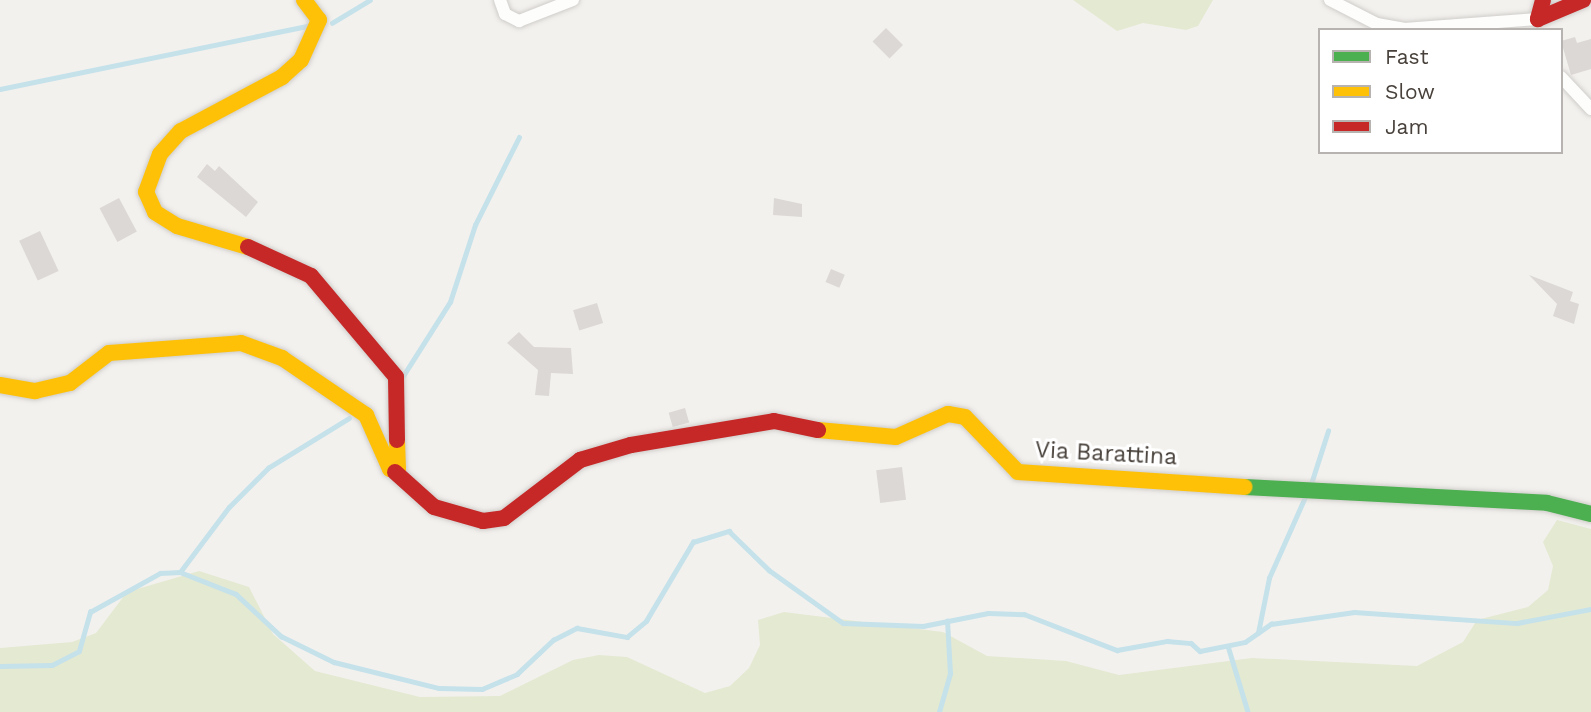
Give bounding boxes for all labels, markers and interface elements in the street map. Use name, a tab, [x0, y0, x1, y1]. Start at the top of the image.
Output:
legend	[1318, 28, 1563, 154]
text: Fast	[1385, 44, 1429, 69]
text: Slow	[1385, 79, 1435, 104]
text: Jam	[1385, 114, 1428, 139]
street label: Via Barattina	[1034, 436, 1178, 472]

